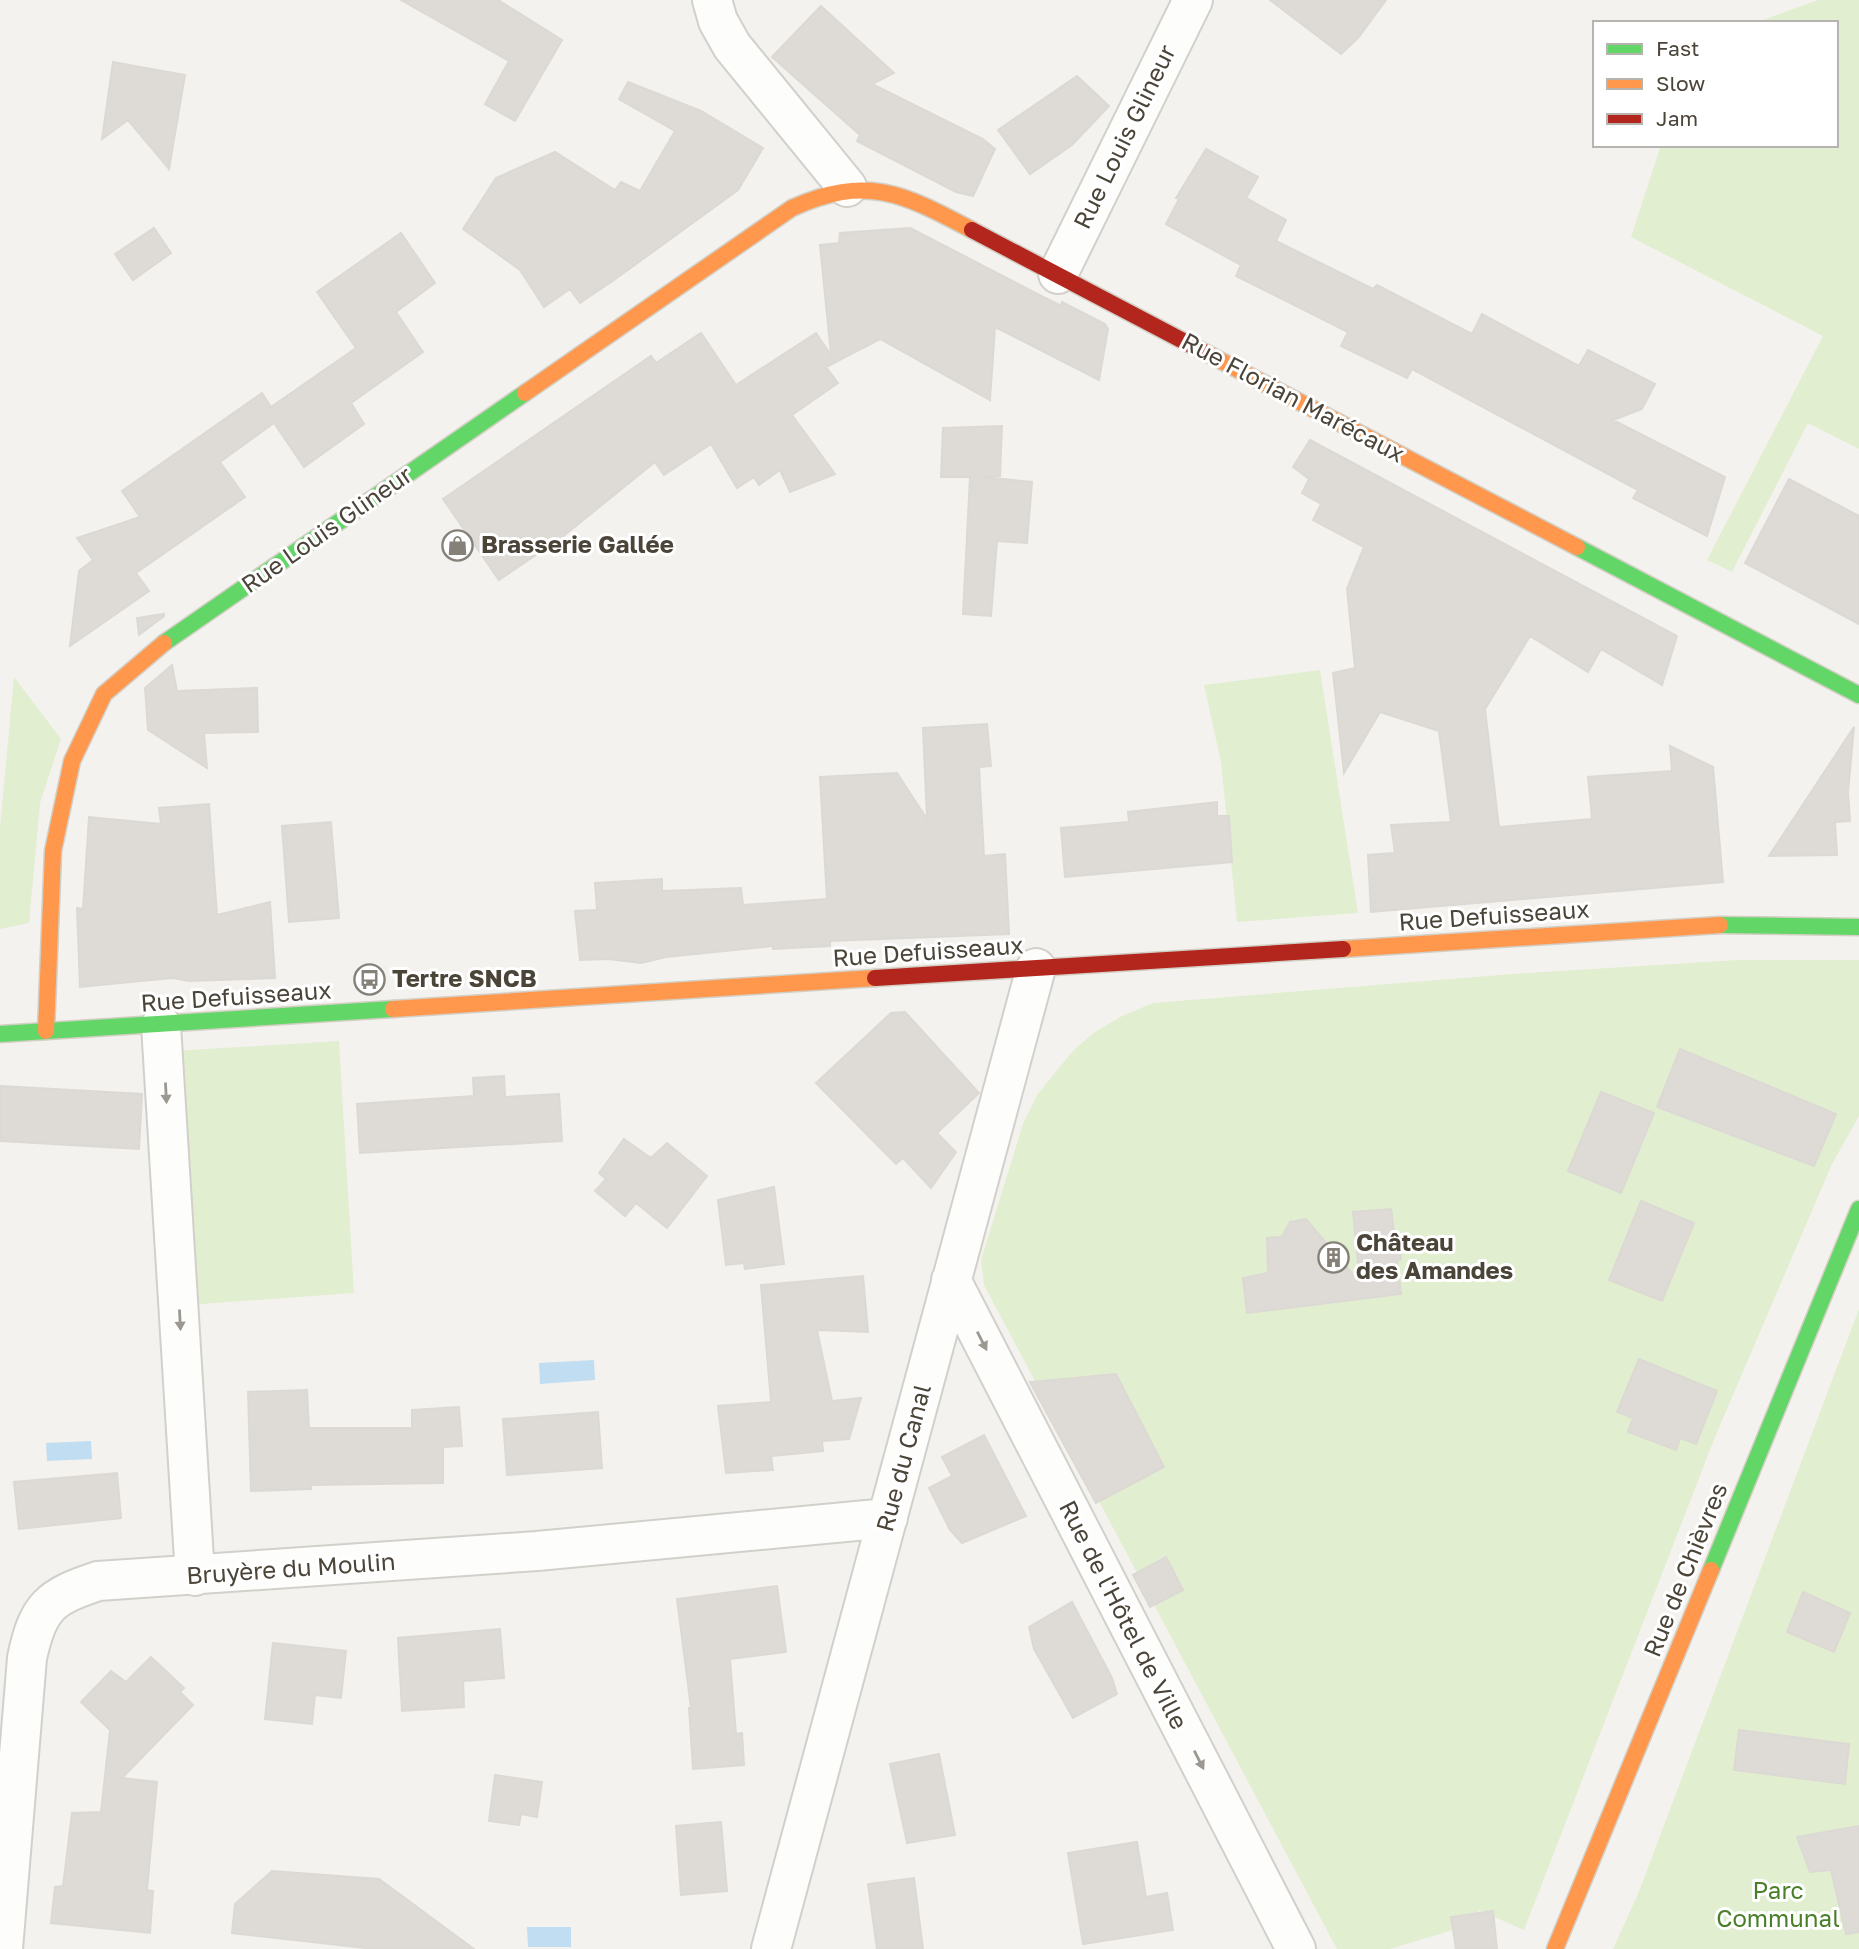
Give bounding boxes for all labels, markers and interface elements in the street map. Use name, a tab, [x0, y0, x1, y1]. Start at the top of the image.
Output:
legend	[1593, 21, 1838, 147]
text: Fast	[1656, 35, 1699, 61]
street label: Rue Louis Glineur	[1066, 39, 1181, 233]
text: Slow	[1656, 70, 1705, 96]
text: Jam	[1656, 105, 1698, 131]
street label: Rue Florian Marécaux	[1177, 326, 1410, 468]
street label: Rue Louis Glineur	[235, 459, 417, 598]
shop icon: Brasserie Gallée	[441, 528, 475, 562]
place label: Brasserie Gallée	[481, 529, 674, 558]
street label: Rue Defuisseaux	[1398, 893, 1590, 936]
street label: Rue Defuisseaux	[832, 929, 1024, 972]
bus stop icon: Tertre SNCB	[352, 962, 386, 996]
place label: Tertre SNCB	[392, 963, 537, 992]
street label: Rue Defuisseaux	[140, 974, 332, 1017]
one-way arrow	[160, 1082, 171, 1104]
place label: Château des Amandes	[1356, 1227, 1513, 1284]
building icon: Château des Amandes	[1316, 1240, 1350, 1274]
one-way arrow	[174, 1309, 185, 1331]
one-way arrow	[975, 1331, 987, 1351]
street label: Rue du Canal	[869, 1381, 936, 1535]
street label: Rue de Chièvres	[1636, 1478, 1733, 1661]
street label: Rue de l'Hôtel de Ville	[1054, 1495, 1195, 1734]
street label: Bruyère du Moulin	[185, 1546, 396, 1589]
one-way arrow	[1193, 1750, 1204, 1770]
park label: Parc Communal	[1716, 1875, 1840, 1932]

